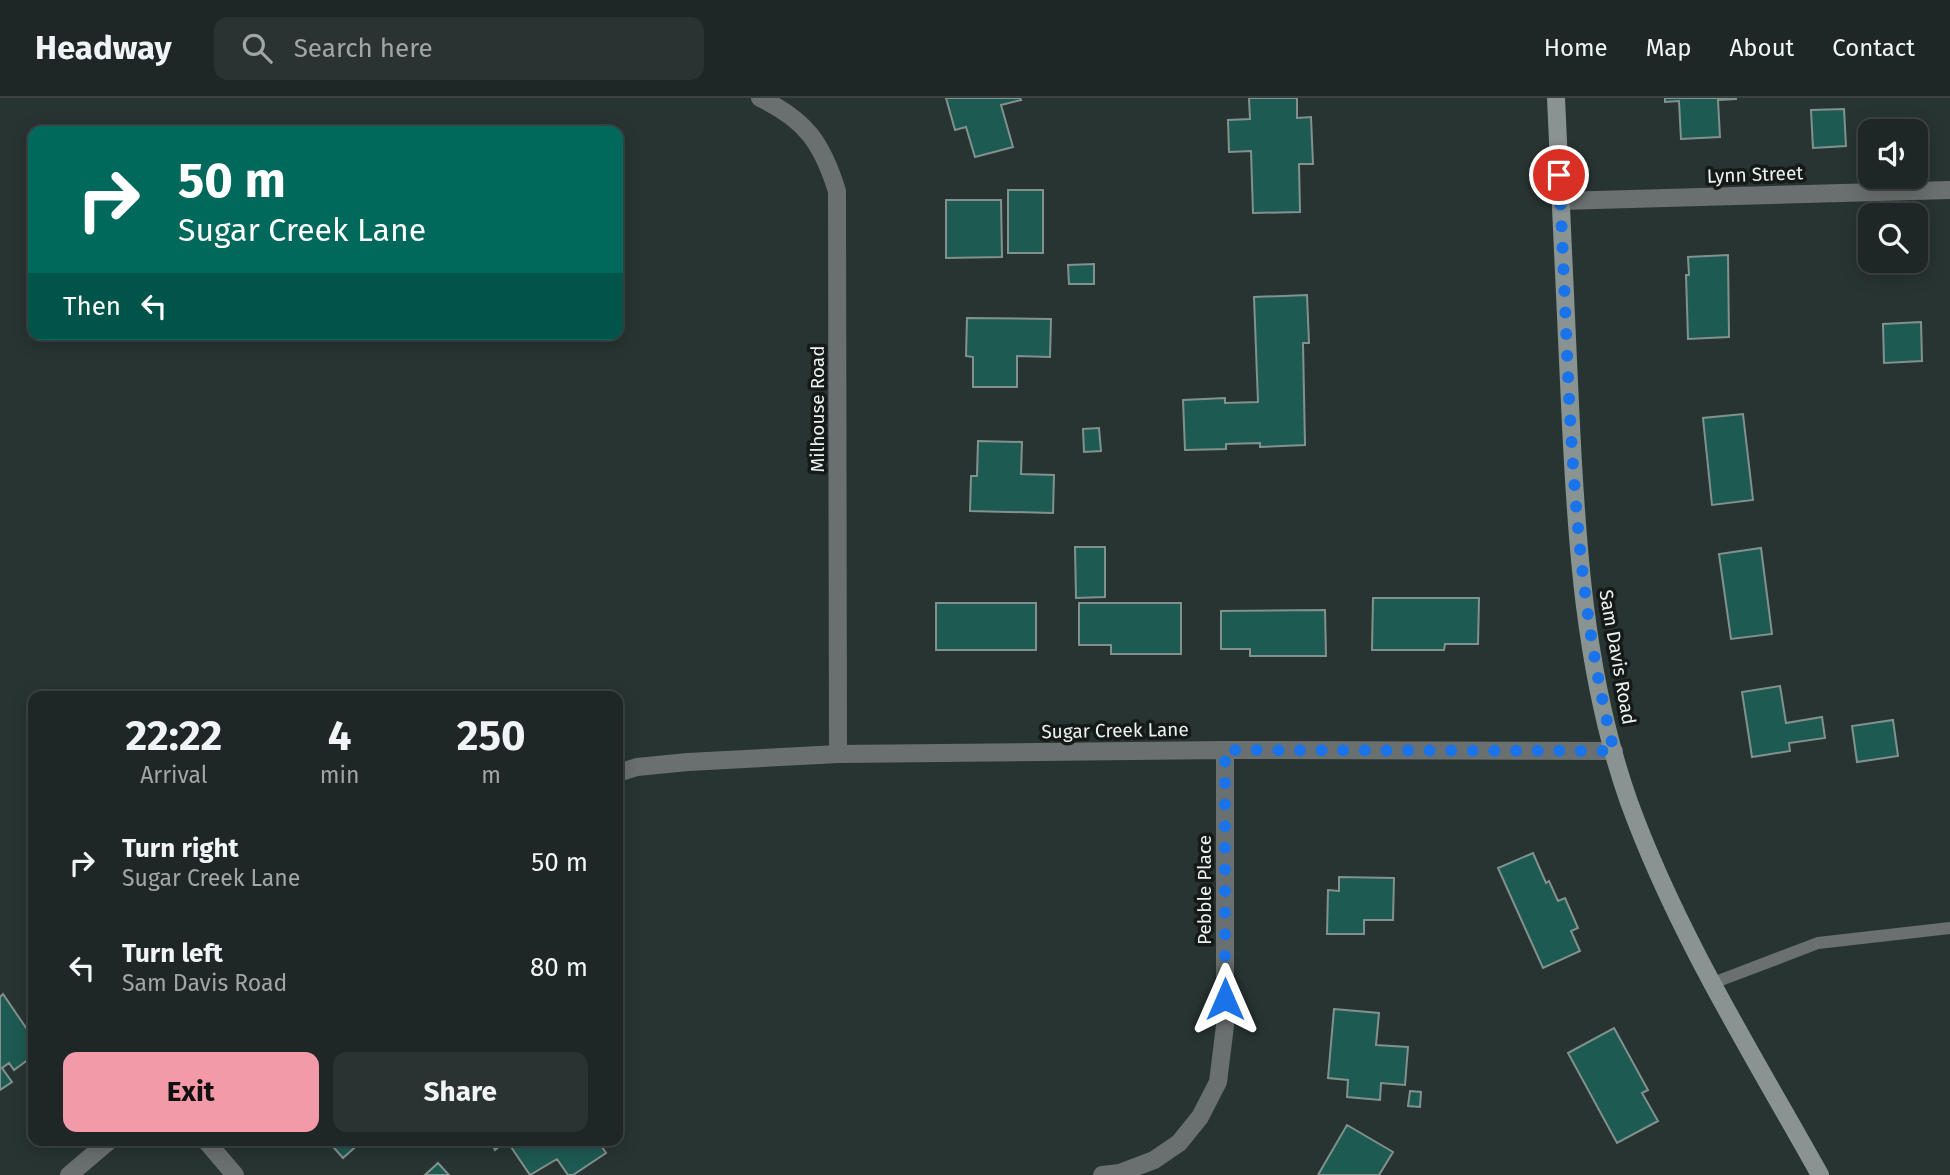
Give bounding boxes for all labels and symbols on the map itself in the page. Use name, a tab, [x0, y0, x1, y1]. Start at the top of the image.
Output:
pin	[1529, 145, 1589, 205]
street label: Lynn Street	[1706, 161, 1804, 188]
street label: Milhouse Road	[806, 345, 829, 473]
street label: Sam Davis Road	[1594, 588, 1641, 726]
street label: Sugar Creek Lane	[1041, 718, 1189, 743]
street label: Pebble Place	[1193, 835, 1216, 945]
position arrow	[1188, 962, 1262, 1036]

